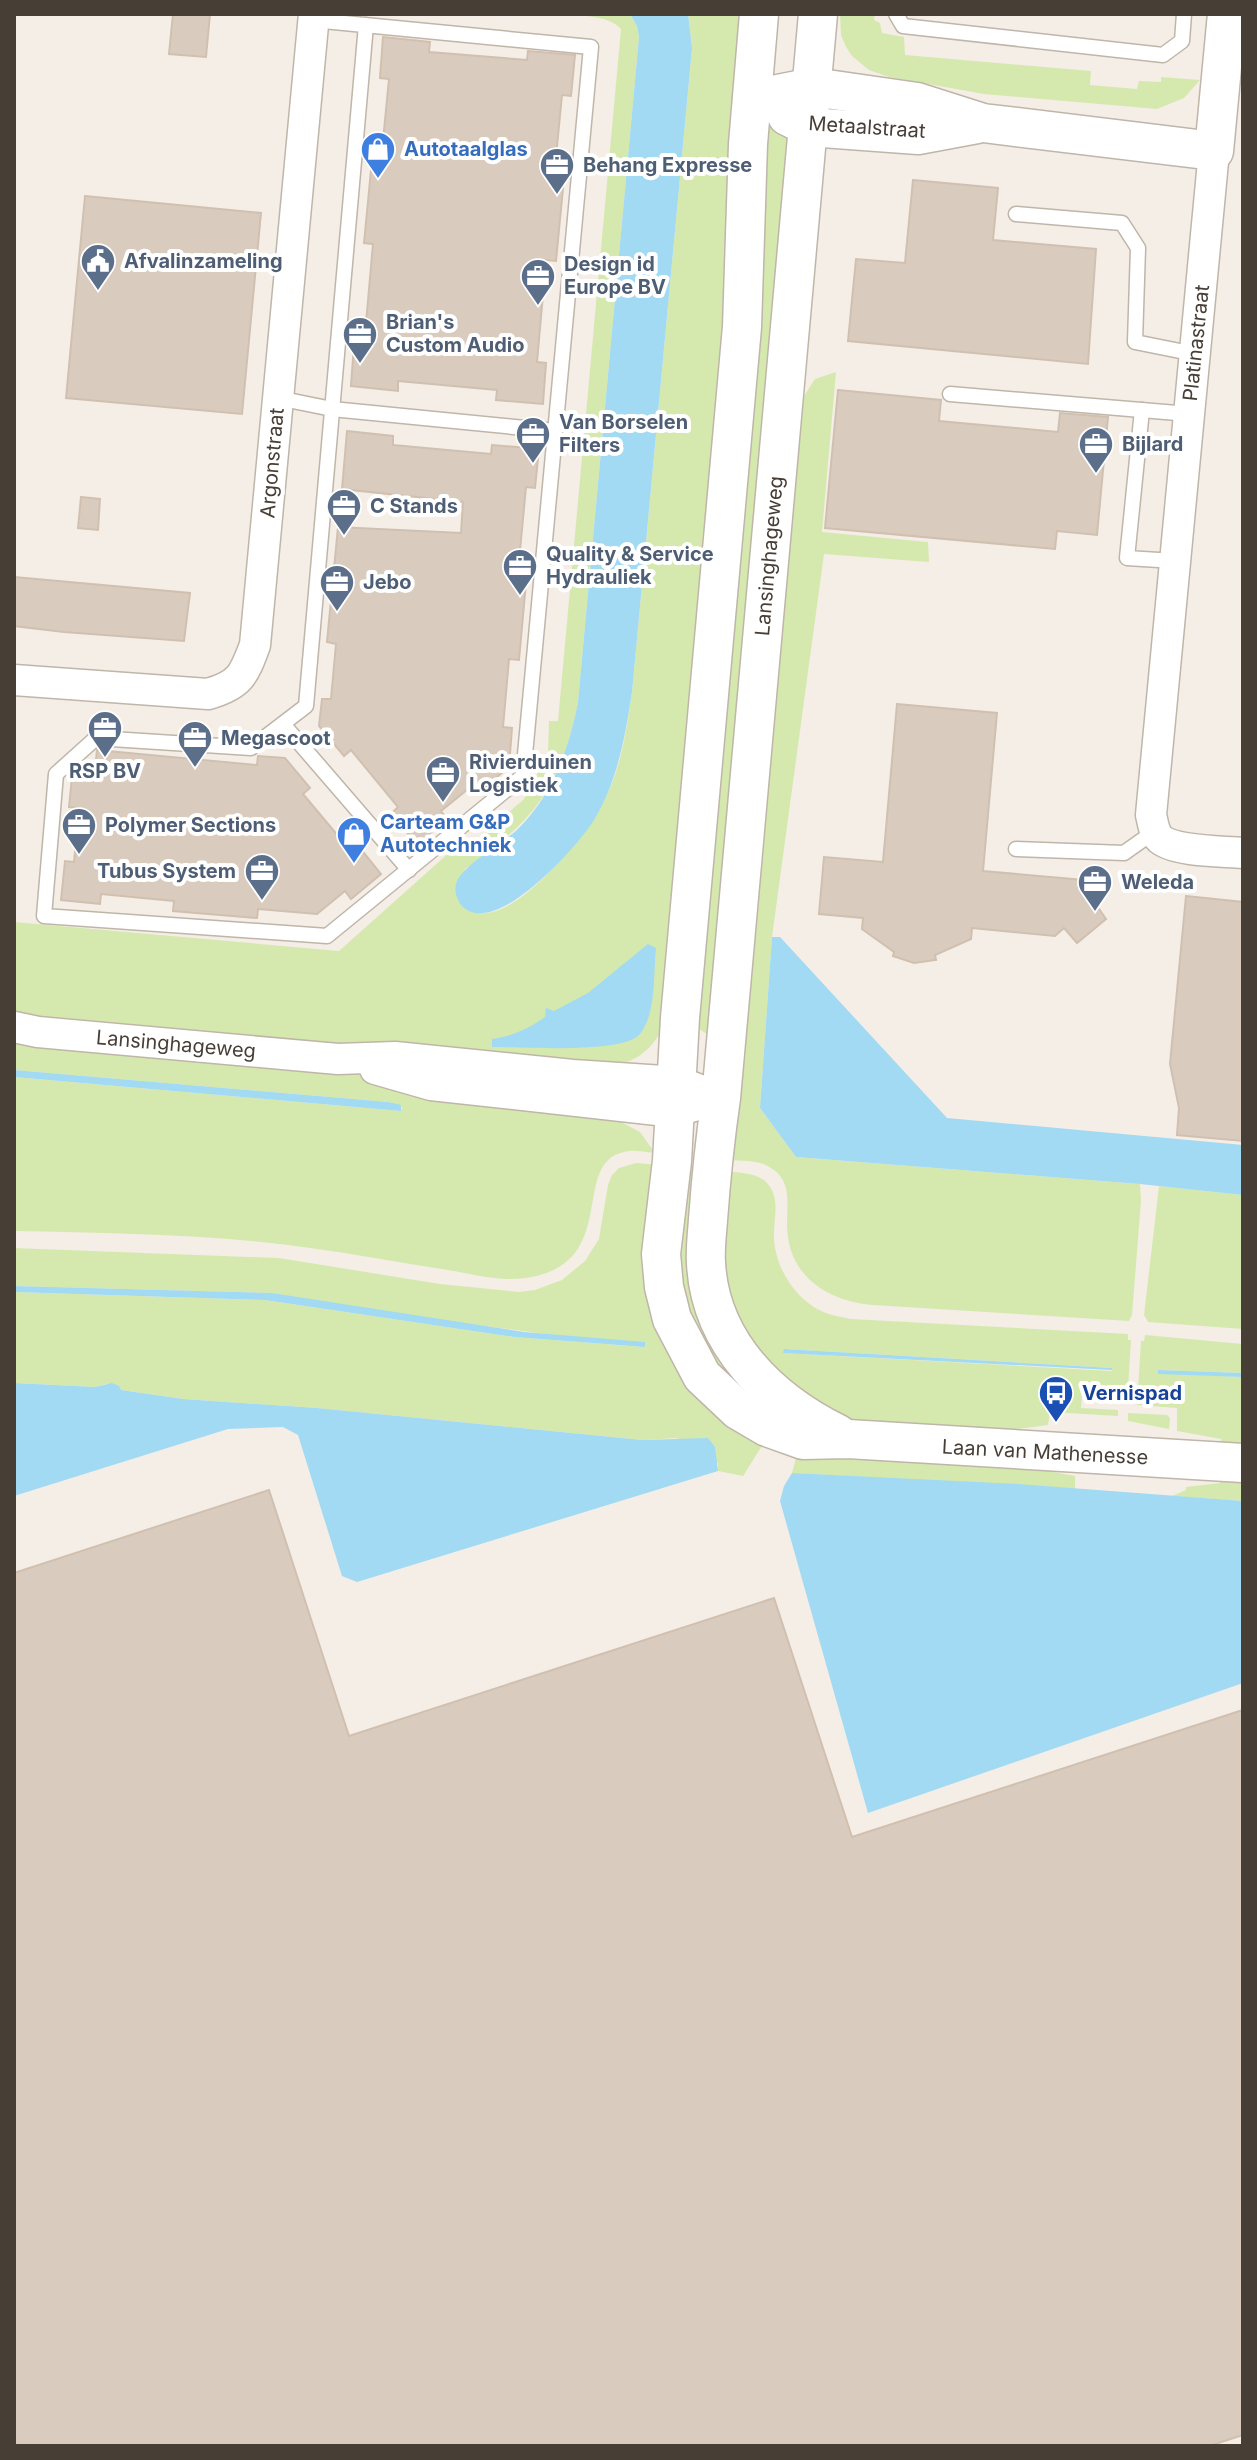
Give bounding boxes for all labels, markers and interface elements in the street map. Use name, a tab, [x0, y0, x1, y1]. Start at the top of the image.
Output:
street label: Metaalstraat	[808, 111, 927, 143]
shop icon: Autotaalglas	[359, 130, 397, 180]
place label: Autotaalglas	[404, 137, 528, 161]
office icon: Behang Expresse	[538, 146, 576, 196]
place label: Behang Expresse	[583, 153, 752, 177]
public building icon: Afvalinzameling	[79, 242, 117, 292]
place label: Afvalinzameling	[124, 249, 283, 273]
place label: Design id Europe BV	[564, 252, 666, 299]
office icon: Design id Europe BV	[519, 257, 557, 307]
street label: Platinastraat	[1178, 283, 1214, 402]
place label: Brian's Custom Audio	[386, 310, 525, 357]
office icon: Brian's Custom Audio	[341, 315, 379, 365]
street label: Argonstraat	[255, 406, 289, 519]
place label: Van Borselen Filters	[559, 410, 688, 457]
office icon: Van Borselen Filters	[514, 415, 552, 465]
office icon: Bijlard	[1077, 425, 1115, 475]
place label: Bijlard	[1122, 432, 1183, 456]
street label: Lansinghageweg	[750, 475, 788, 637]
office icon: C Stands	[325, 487, 363, 537]
place label: C Stands	[370, 494, 458, 518]
place label: Quality & Service Hydrauliek	[546, 542, 714, 589]
office icon: Quality & Service Hydrauliek	[501, 547, 539, 597]
office icon: Jebo	[318, 563, 356, 613]
place label: Jebo	[363, 570, 411, 594]
office icon: RSP BV	[86, 709, 124, 759]
office icon: Megascoot	[176, 719, 214, 769]
place label: Megascoot	[221, 726, 331, 750]
place label: Rivierduinen Logistiek	[469, 750, 592, 797]
office icon: Rivierduinen Logistiek	[424, 754, 462, 804]
place label: RSP BV	[69, 759, 141, 783]
office icon: Polymer Sections	[60, 806, 98, 856]
place label: Carteam G&P Autotechniek	[380, 810, 512, 857]
place label: Polymer Sections	[105, 813, 276, 837]
shop icon: Carteam G&P Autotechniek	[335, 815, 373, 865]
office icon: Tubus System	[243, 852, 281, 902]
place label: Tubus System	[97, 859, 236, 883]
office icon: Weleda	[1076, 863, 1114, 913]
place label: Weleda	[1121, 870, 1194, 894]
street label: Lansinghageweg	[95, 1025, 257, 1063]
bus stop icon: Vernispad	[1037, 1374, 1075, 1424]
place label: Vernispad	[1082, 1381, 1182, 1405]
street label: Laan van Mathenesse	[941, 1435, 1149, 1469]

